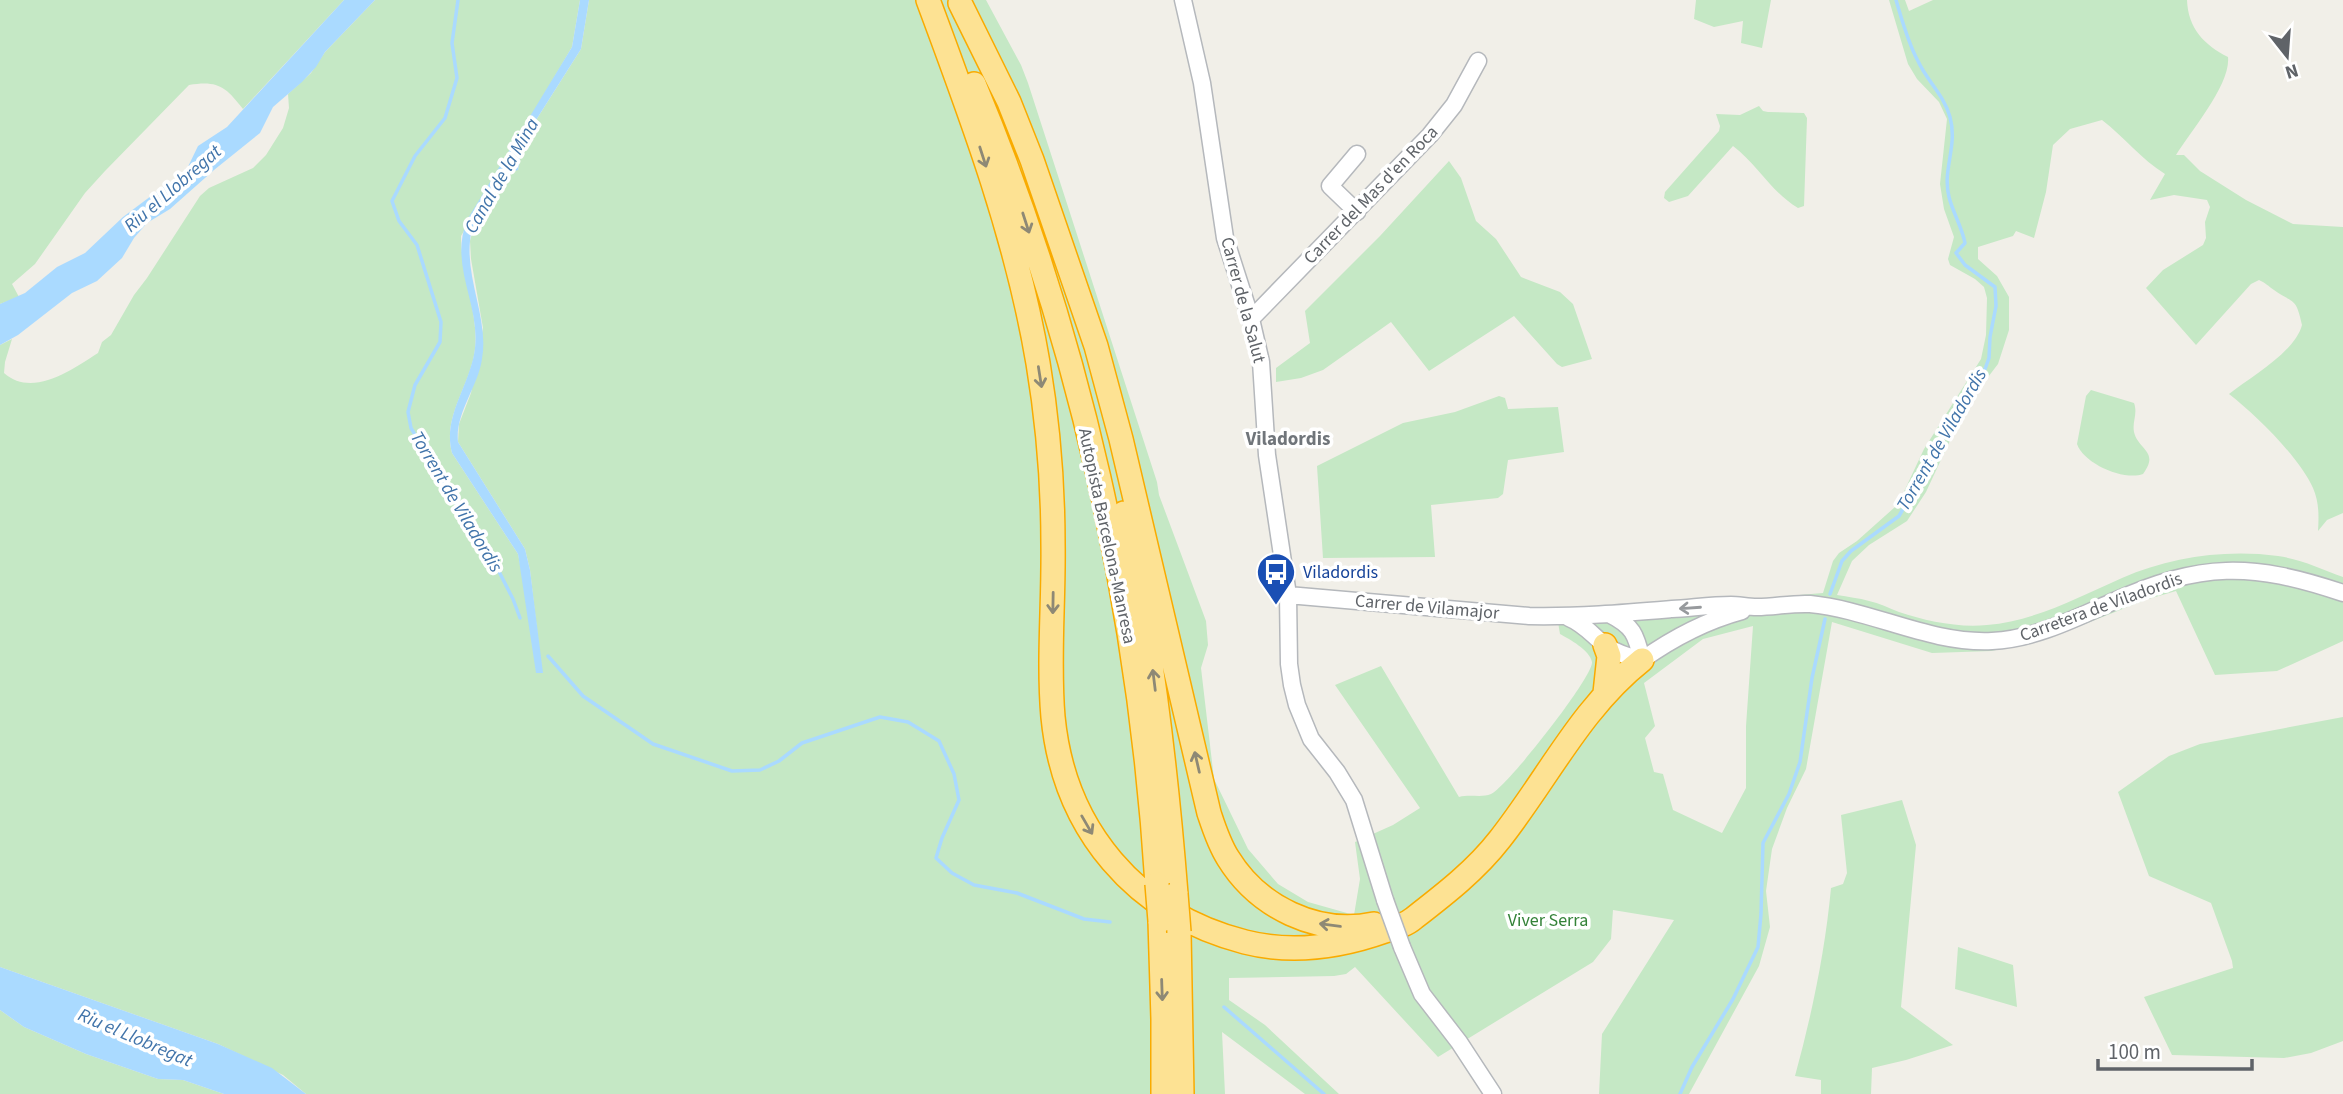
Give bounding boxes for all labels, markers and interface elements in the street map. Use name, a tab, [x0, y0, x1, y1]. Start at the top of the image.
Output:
north arrow	[2252, 21, 2322, 91]
text: N	[2282, 56, 2302, 86]
water label: Canal de la Mina	[458, 113, 546, 239]
street label: Carrer del Mas d'en Roca	[1298, 120, 1444, 270]
water label: Riu el Llobregat	[118, 138, 228, 239]
one-way arrow	[978, 145, 991, 167]
one-way arrow	[1021, 212, 1033, 234]
street label: Carrer de la Salut	[1214, 234, 1272, 366]
water label: Torrent de Viladordis	[1890, 363, 1994, 516]
one-way arrow	[1034, 365, 1047, 387]
water label: Torrent de Viladordis	[403, 426, 509, 578]
street label: Autopista Barcelona-Manresa	[1072, 426, 1142, 646]
district label: Viladordis	[1245, 426, 1330, 453]
bus stop icon: Viladordis	[1255, 551, 1297, 606]
place label: Viladordis	[1303, 560, 1378, 585]
street label: Carretera de Viladordis	[2016, 566, 2186, 648]
street label: Carrer de Vilamajor	[1354, 588, 1501, 626]
one-way arrow	[1046, 592, 1059, 615]
one-way arrow	[1680, 602, 1702, 615]
one-way arrow	[1147, 669, 1160, 692]
one-way arrow	[1190, 751, 1203, 774]
one-way arrow	[1080, 814, 1094, 834]
park label: Viver Serra	[1508, 908, 1588, 933]
one-way arrow	[1319, 918, 1342, 931]
one-way arrow	[1156, 978, 1169, 1001]
water label: Riu el Llobregat	[74, 1002, 197, 1075]
scale bar	[2098, 1028, 2252, 1072]
text: 100 m	[2108, 1037, 2161, 1067]

